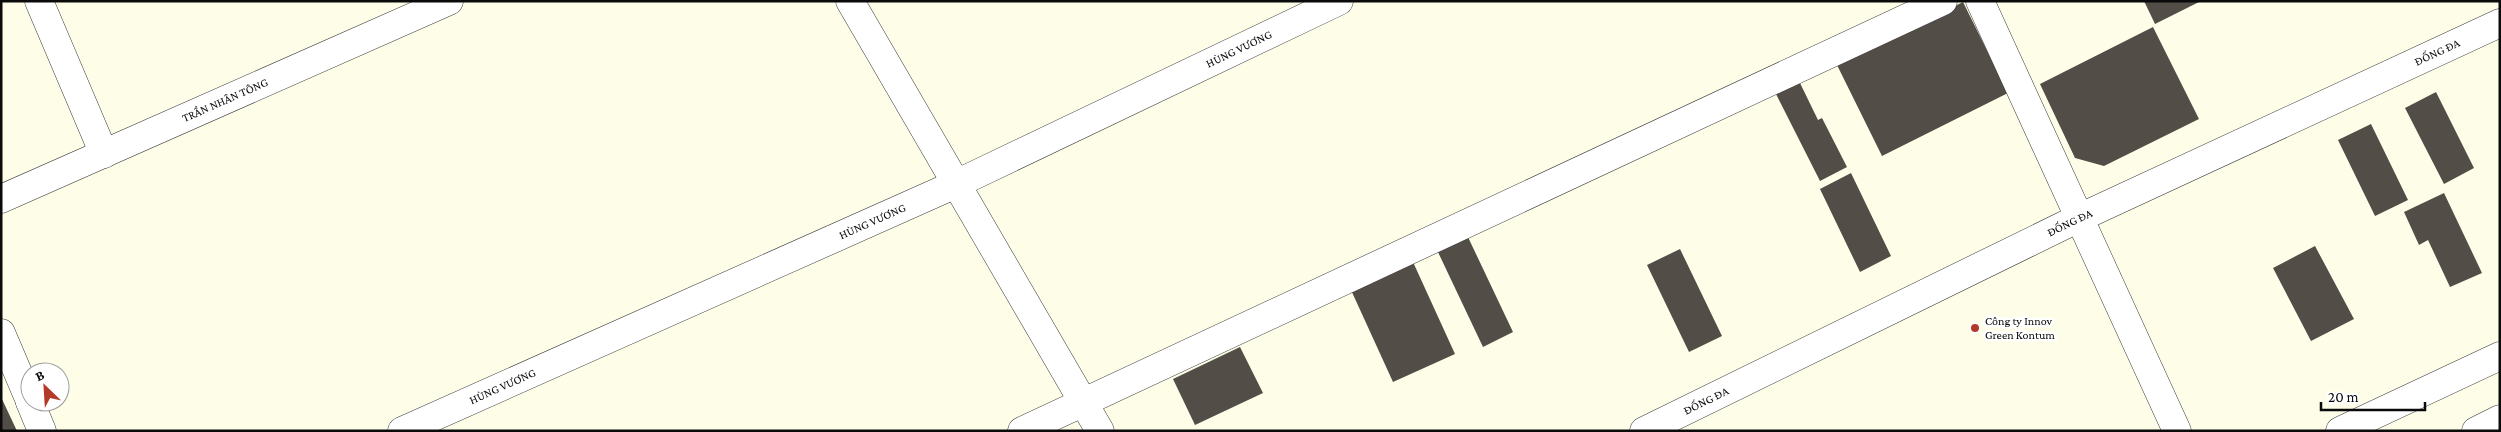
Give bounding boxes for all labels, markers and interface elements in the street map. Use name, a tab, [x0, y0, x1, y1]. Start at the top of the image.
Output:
street label: HÙNG VƯƠNG	[1204, 27, 1274, 71]
street label: ĐỐNG ĐA	[2412, 36, 2462, 69]
street label: TRẦN NHÂN TÔNG	[180, 75, 271, 125]
street label: HÙNG VƯƠNG	[837, 200, 908, 242]
street label: ĐỐNG ĐA	[2045, 206, 2095, 240]
place label: Công ty Innov Green Kontum	[1985, 314, 2055, 342]
marker: Công ty Innov Green Kontum	[1969, 322, 1981, 334]
north arrow	[20, 362, 70, 412]
street label: HÙNG VƯƠNG	[467, 365, 538, 407]
text: B	[32, 366, 47, 384]
scale bar	[2321, 380, 2425, 412]
street label: ĐỐNG ĐA	[1681, 384, 1731, 418]
text: 20 m	[2328, 389, 2359, 405]

